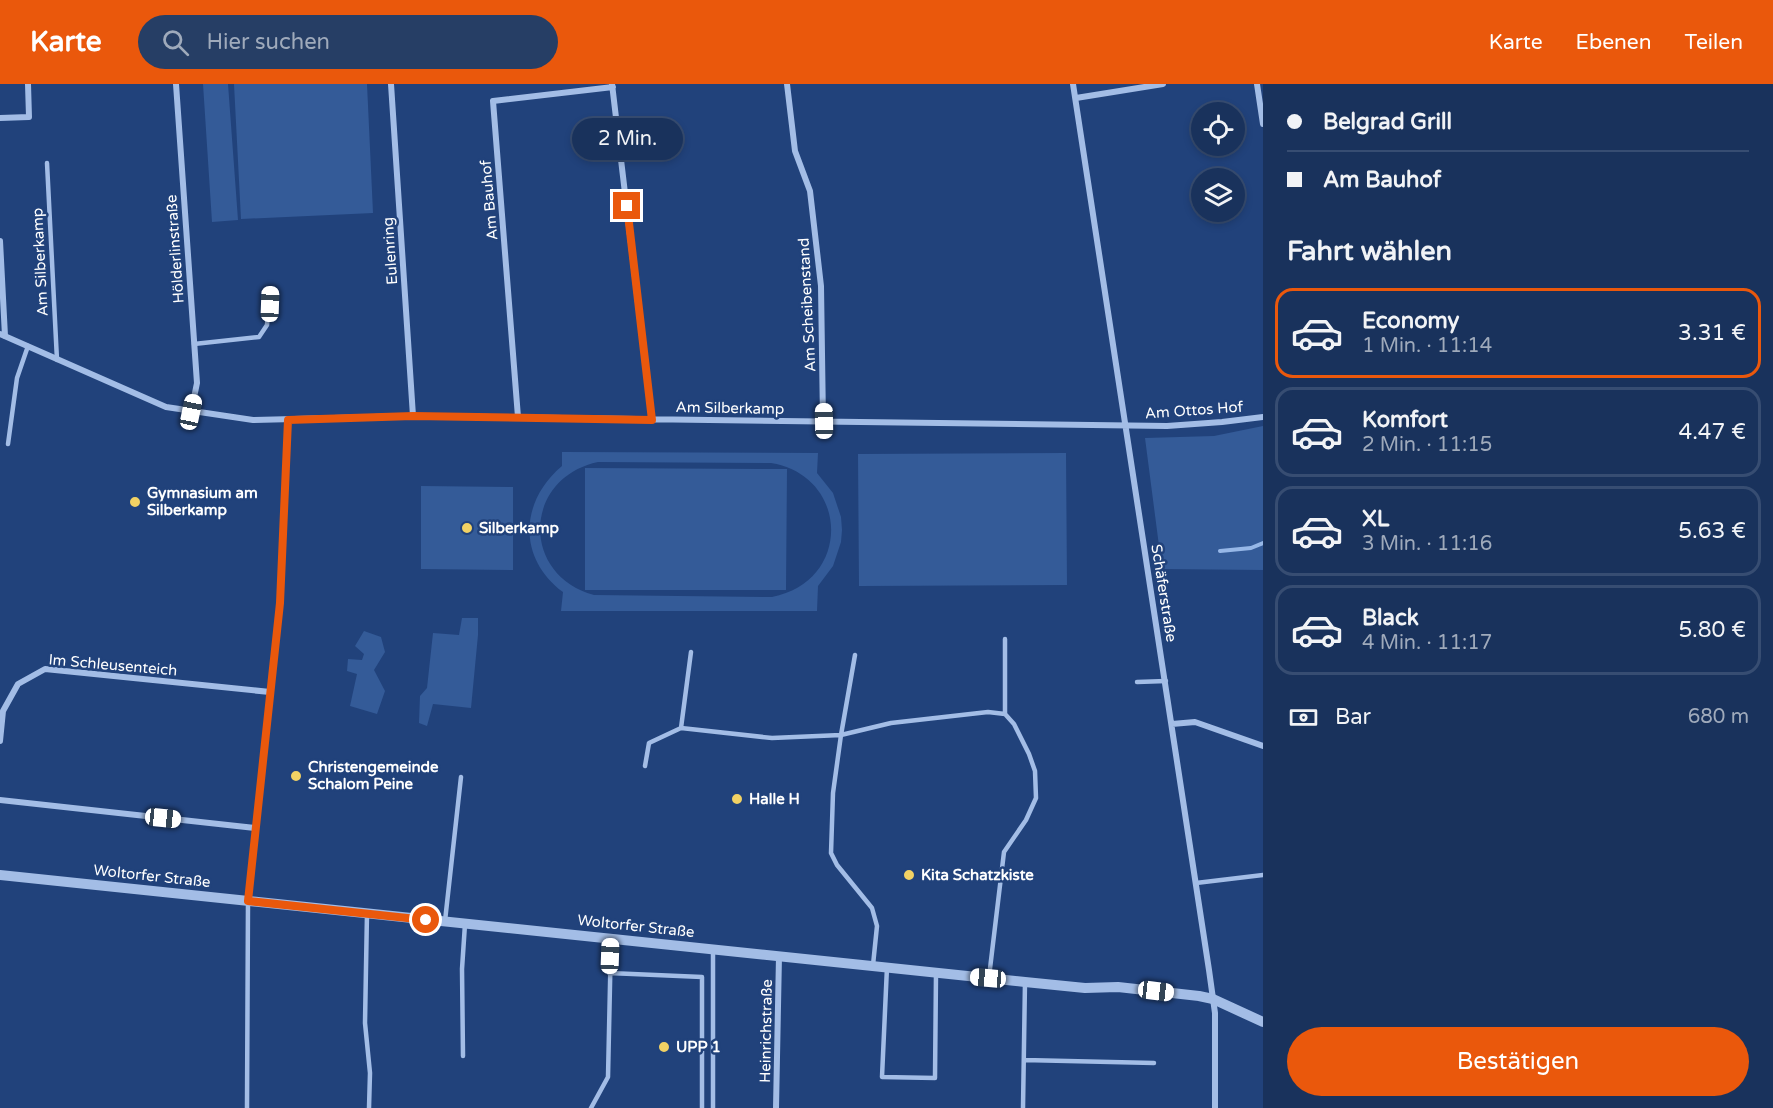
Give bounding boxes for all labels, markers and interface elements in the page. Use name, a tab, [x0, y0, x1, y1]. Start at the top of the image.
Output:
search box	[138, 15, 558, 69]
text: Karte	[30, 25, 102, 59]
icon: search	[159, 26, 192, 59]
text: Hier suchen	[207, 29, 330, 55]
text: Karte	[1489, 30, 1543, 55]
text: Ebenen	[1576, 30, 1652, 55]
text: Teilen	[1685, 30, 1743, 55]
map controls	[1191, 102, 1245, 222]
button: locate	[1191, 102, 1245, 156]
text: Belgrad Grill	[1323, 109, 1452, 135]
callout: 2 Min.	[572, 119, 682, 161]
text: 2 Min.	[598, 127, 657, 151]
street label: Am Bauhof	[476, 159, 501, 241]
text: Am Bauhof	[1323, 167, 1441, 193]
button: layers	[1191, 168, 1245, 222]
route end	[613, 192, 640, 219]
street label: Hölderlinstraße	[162, 194, 188, 304]
street label: Am Silberkamp	[28, 207, 52, 317]
street label: Eulenring	[379, 216, 401, 286]
text: Fahrt wählen	[1287, 235, 1452, 268]
street label: Am Scheibenstand	[794, 237, 820, 373]
car	[260, 286, 280, 322]
icon: car	[1290, 306, 1344, 360]
text: Economy	[1362, 308, 1459, 334]
text: 3.31 €	[1678, 320, 1746, 346]
text: 1 Min. · 11:14	[1362, 334, 1492, 358]
car	[178, 393, 204, 431]
street label: Am Silberkamp	[675, 398, 785, 418]
street label: Am Ottos Hof	[1144, 398, 1244, 422]
car	[815, 403, 833, 439]
icon: car	[1290, 405, 1344, 459]
text: Komfort	[1362, 407, 1448, 433]
text: 4.47 €	[1679, 419, 1746, 445]
text: 2 Min. · 11:15	[1362, 433, 1492, 457]
place label: Gymnasium am Silberkamp	[147, 484, 258, 520]
marker: Gymnasium am Silberkamp	[128, 495, 142, 509]
icon: car	[1290, 504, 1344, 558]
text: XL	[1362, 506, 1389, 532]
text: 5.63 €	[1678, 518, 1746, 544]
place label: Silberkamp	[479, 519, 560, 538]
marker: Silberkamp	[460, 521, 474, 535]
text: 3 Min. · 11:16	[1362, 532, 1492, 556]
street label: Schäferstraße	[1147, 543, 1181, 643]
icon: car	[1290, 603, 1344, 657]
text: Black	[1362, 605, 1419, 631]
text: 5.80 €	[1678, 617, 1746, 643]
text: 4 Min. · 11:17	[1362, 631, 1492, 655]
street label: Im Schleusenteich	[48, 650, 178, 680]
icon: cash	[1287, 701, 1320, 734]
text: Bar	[1335, 704, 1371, 730]
text: 680 m	[1688, 705, 1749, 729]
place label: Christengemeinde Schalom Peine	[308, 758, 439, 793]
marker: Christengemeinde Schalom Peine	[289, 769, 303, 783]
place label: Halle H	[749, 790, 800, 808]
marker: Halle H	[730, 792, 744, 806]
car	[144, 807, 182, 829]
street label: Woltorfer Straße	[93, 861, 211, 891]
place label: Kita Schatzkiste	[921, 866, 1034, 884]
marker: Kita Schatzkiste	[902, 868, 916, 882]
route start	[412, 906, 439, 933]
street label: Woltorfer Straße	[577, 911, 695, 941]
car	[600, 938, 620, 974]
car	[969, 967, 1007, 989]
street label: Heinrichstraße	[756, 979, 776, 1083]
car	[1137, 980, 1175, 1002]
button: Bestätigen	[1287, 1027, 1749, 1096]
place label: UPP 1	[676, 1038, 721, 1056]
marker: UPP 1	[657, 1040, 671, 1054]

